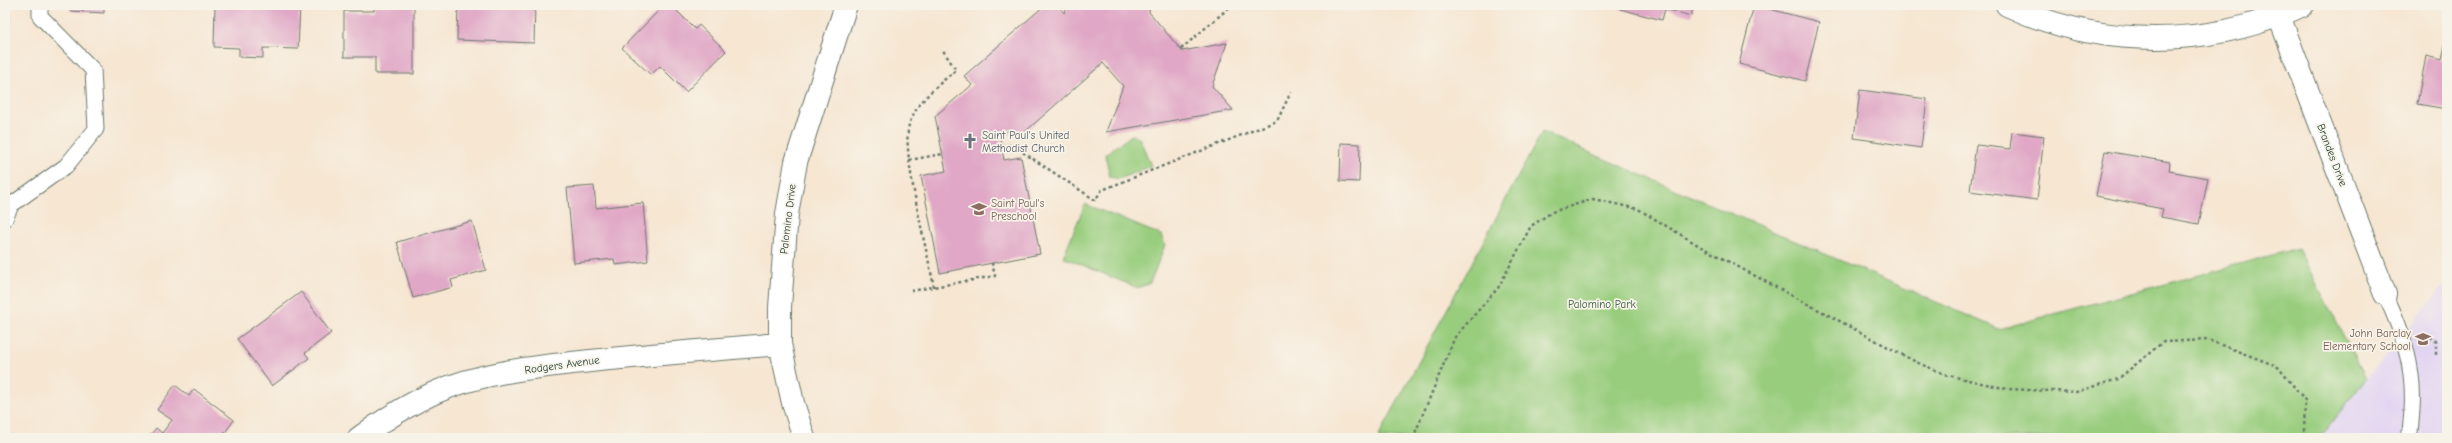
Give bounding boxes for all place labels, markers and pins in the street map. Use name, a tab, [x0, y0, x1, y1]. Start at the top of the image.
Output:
place label: Saint Paul's United Methodist Church	[982, 129, 1069, 155]
church icon: Saint Paul's United Methodist Church	[961, 132, 979, 150]
place label: Saint Paul's Preschool	[991, 197, 1045, 223]
school or university icon: Saint Paul's Preschool	[970, 200, 988, 218]
place label: John Barclay Elementary School	[2323, 327, 2411, 353]
school or university icon: John Barclay Elementary School	[2414, 330, 2432, 348]

